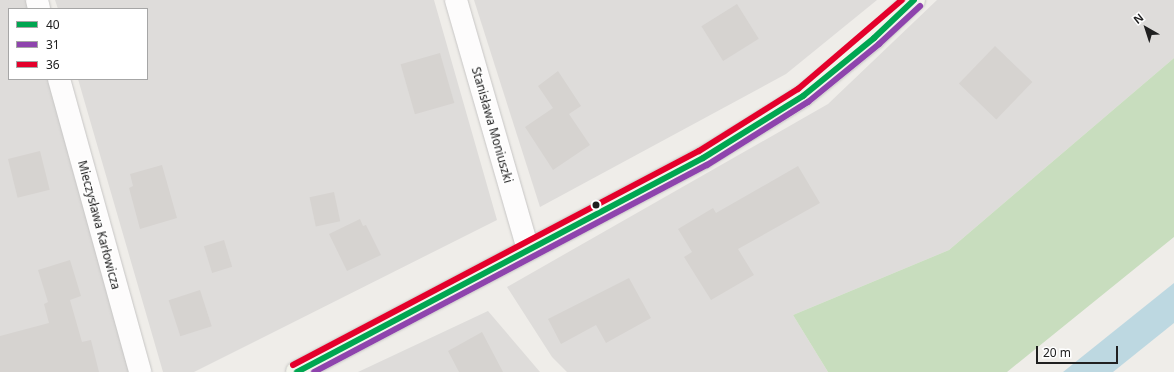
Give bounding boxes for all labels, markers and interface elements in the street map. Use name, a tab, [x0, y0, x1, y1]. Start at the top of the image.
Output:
legend	[8, 8, 148, 80]
north arrow	[1126, 8, 1166, 48]
text: N	[1130, 10, 1146, 27]
text: 40	[46, 16, 60, 33]
text: 31	[46, 36, 60, 53]
text: 36	[46, 56, 60, 73]
street label: Stanisława Moniuszki	[469, 65, 515, 185]
street label: Mieczysława Karłowicza	[75, 159, 123, 291]
unlabelled marker	[591, 200, 601, 210]
scale bar	[1038, 338, 1120, 364]
text: 20 m	[1043, 344, 1071, 361]

